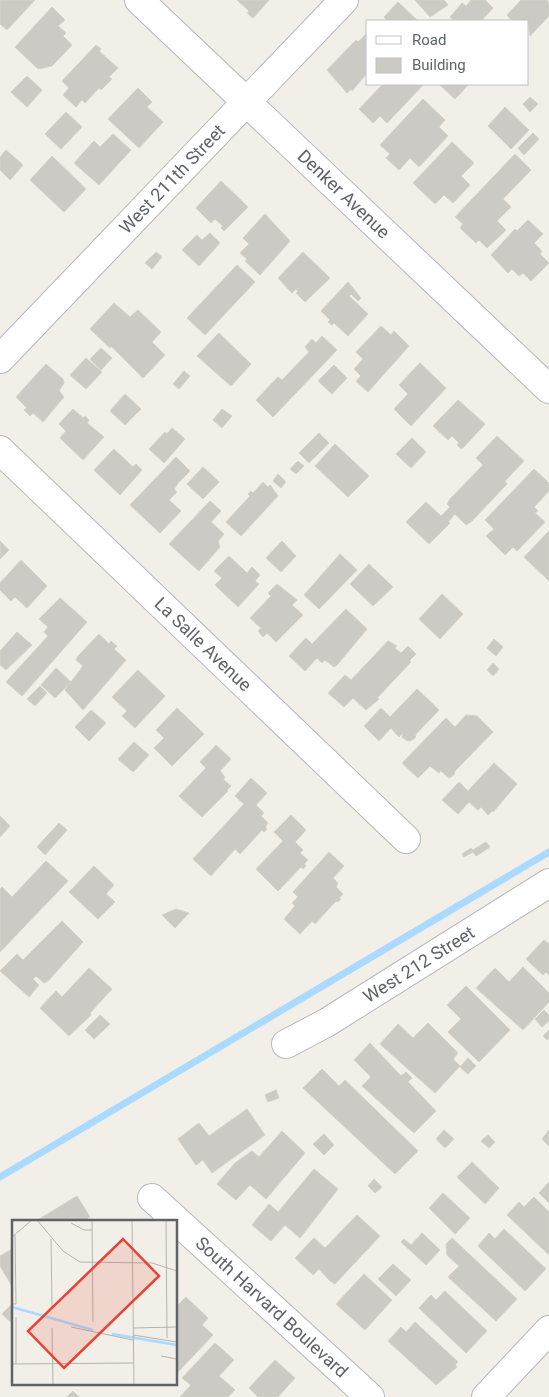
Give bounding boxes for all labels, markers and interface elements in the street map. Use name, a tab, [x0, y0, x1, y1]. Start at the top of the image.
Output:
legend	[366, 20, 529, 85]
text: Road	[412, 31, 446, 49]
text: Building	[412, 56, 466, 74]
street label: West 211th Street	[115, 120, 229, 238]
street label: Denker Avenue	[293, 145, 394, 242]
street label: La Salle Avenue	[150, 593, 256, 695]
street label: West 212 Street	[359, 921, 478, 1007]
inset map	[12, 1220, 178, 1384]
street label: South Harvard Boulevard	[192, 1232, 352, 1382]

